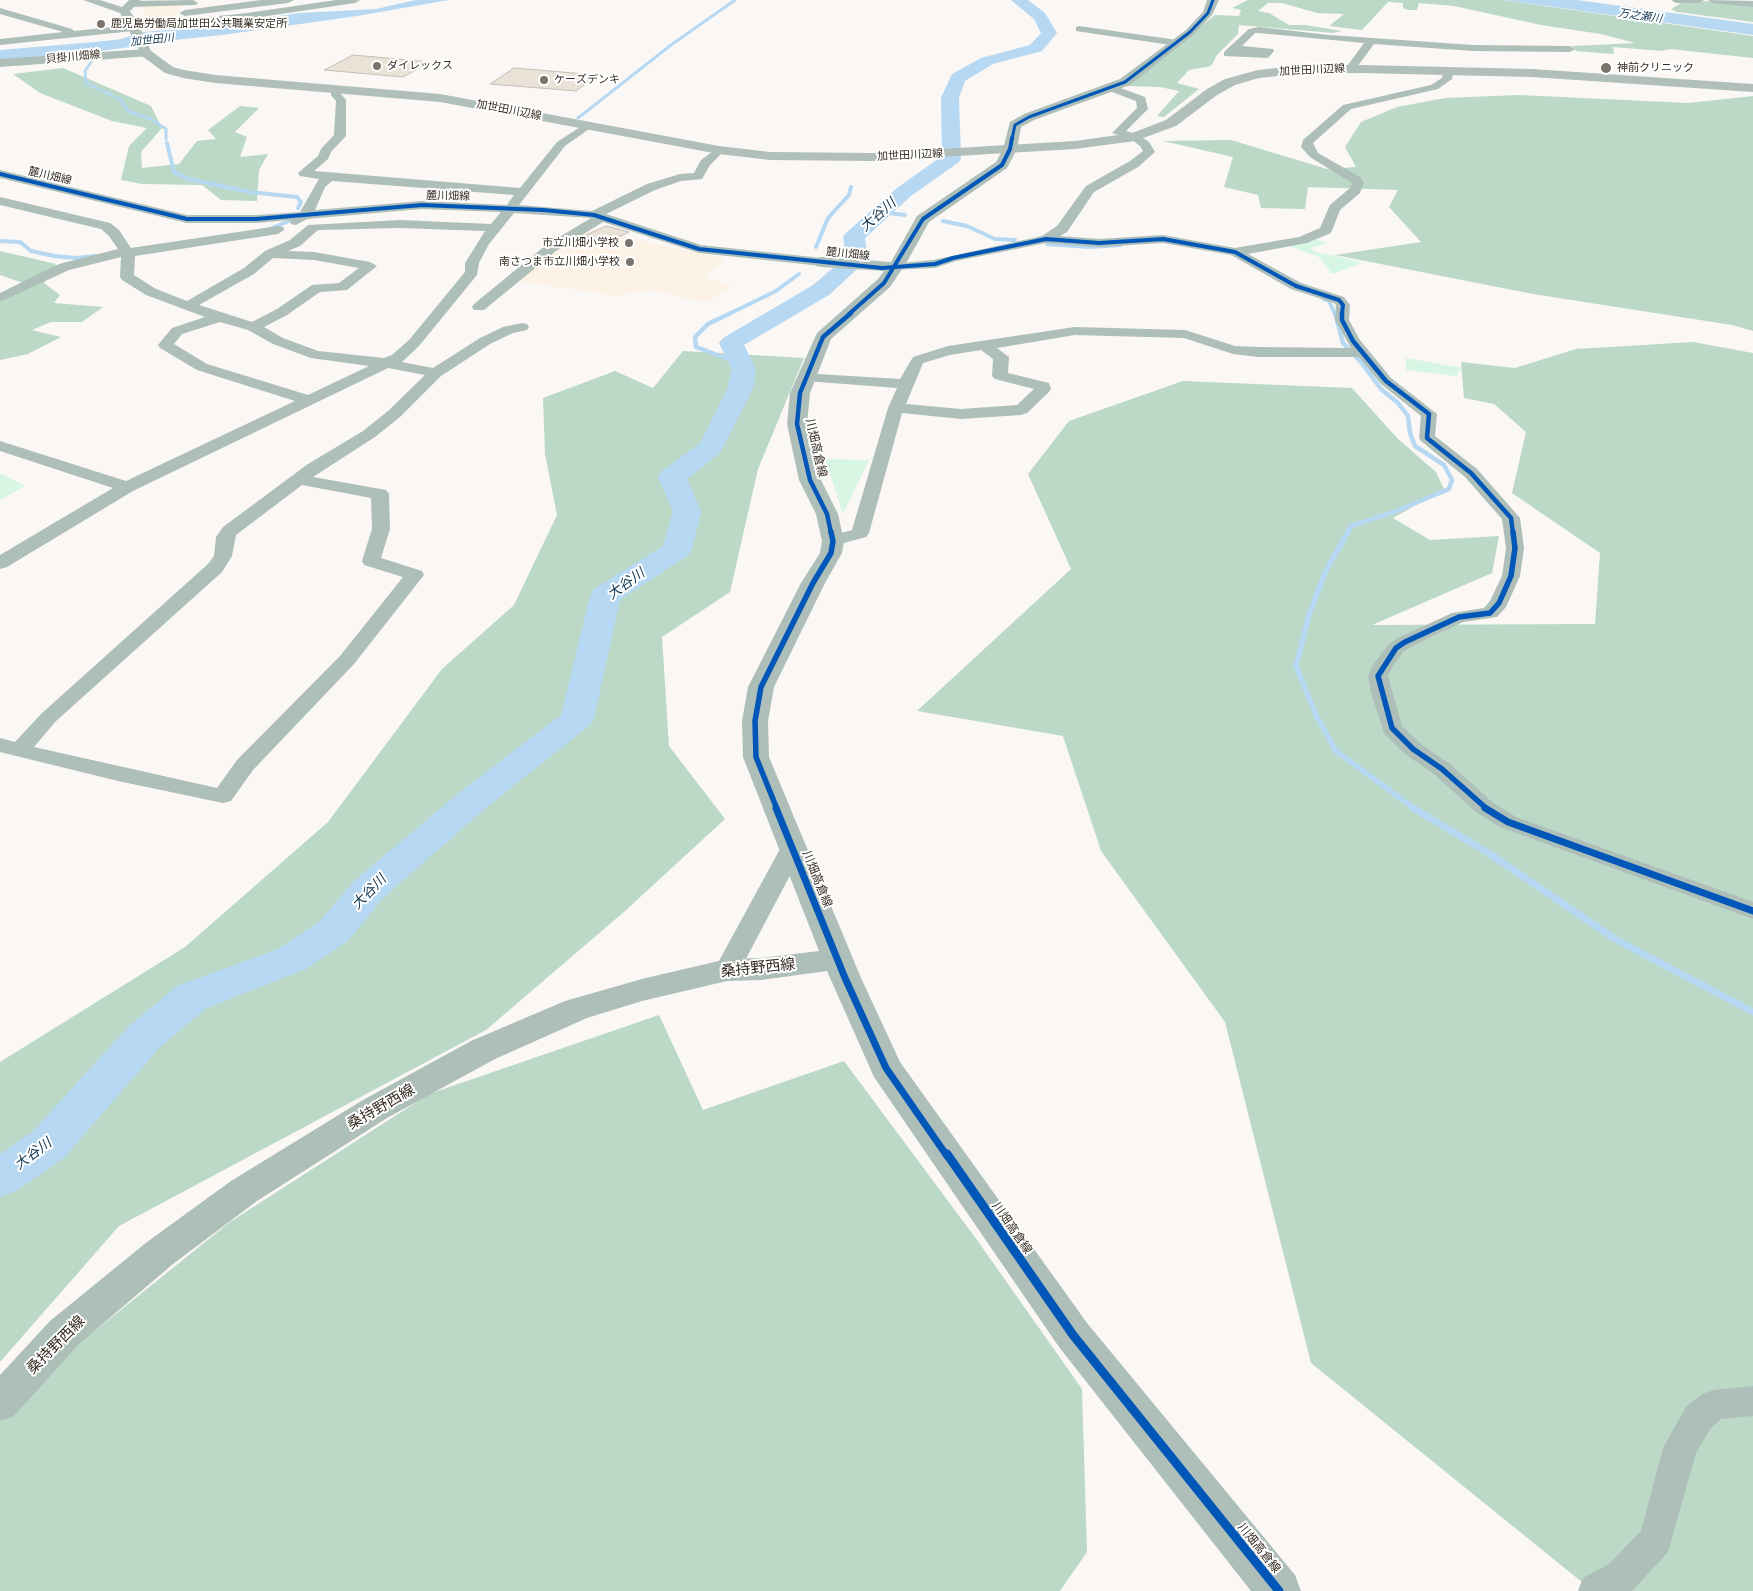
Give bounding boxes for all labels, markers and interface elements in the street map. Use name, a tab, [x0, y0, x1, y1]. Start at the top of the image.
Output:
water label: 万之瀬川	[1617, 6, 1663, 26]
place label: 鹿児島労働局加世田公共職業安定所	[111, 17, 287, 31]
marker: 鹿児島労働局加世田公共職業安定所	[95, 18, 107, 30]
water label: 加世田川	[129, 31, 175, 49]
street label: 貝掛川畑線	[45, 48, 101, 66]
place label: ダイレックス	[387, 59, 453, 73]
marker: ダイレックス	[371, 60, 383, 72]
marker: 神前クリニック	[1599, 61, 1613, 75]
place label: 神前クリニック	[1617, 61, 1694, 75]
street label: 加世田川辺線	[1279, 62, 1345, 78]
place label: ケーズデンキ	[554, 73, 620, 87]
marker: ケーズデンキ	[538, 74, 550, 86]
street label: 加世田川辺線	[475, 97, 543, 123]
street label: 加世田川辺線	[877, 147, 943, 163]
street label: 麓川畑線	[27, 165, 73, 187]
street label: 麓川畑線	[426, 189, 470, 203]
water label: 大谷川	[857, 195, 899, 235]
place label: 市立川畑小学校	[542, 236, 619, 250]
marker: 市立川畑小学校	[623, 237, 635, 249]
street label: 麓川畑線	[825, 245, 871, 263]
place label: 南さつま市立川畑小学校	[499, 255, 620, 269]
marker: 南さつま市立川畑小学校	[624, 256, 636, 268]
street label: 川畑高倉線	[802, 417, 830, 479]
water label: 大谷川	[604, 565, 648, 603]
street label: 川畑高倉線	[799, 848, 835, 910]
water label: 大谷川	[348, 871, 390, 913]
street label: 桑持野西線	[720, 955, 796, 981]
street label: 桑持野西線	[344, 1080, 418, 1134]
water label: 大谷川	[11, 1135, 55, 1173]
street label: 川畑高倉線	[989, 1199, 1035, 1257]
street label: 桑持野西線	[23, 1312, 89, 1378]
street label: 川畑高倉線	[1235, 1520, 1283, 1576]

